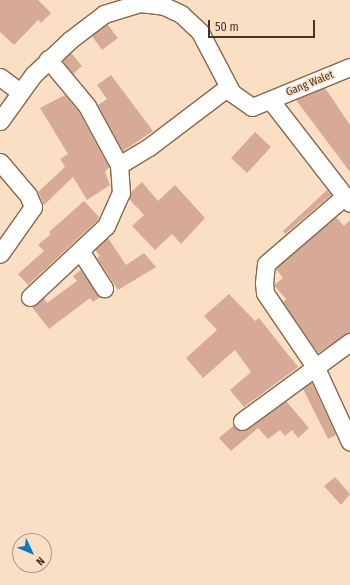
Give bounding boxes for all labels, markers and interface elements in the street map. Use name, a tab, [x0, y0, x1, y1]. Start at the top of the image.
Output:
scale bar	[210, 12, 317, 38]
text: 50 m	[215, 20, 239, 34]
street label: Gang Walet	[284, 68, 336, 100]
north arrow	[12, 533, 52, 573]
text: N	[33, 554, 47, 568]

